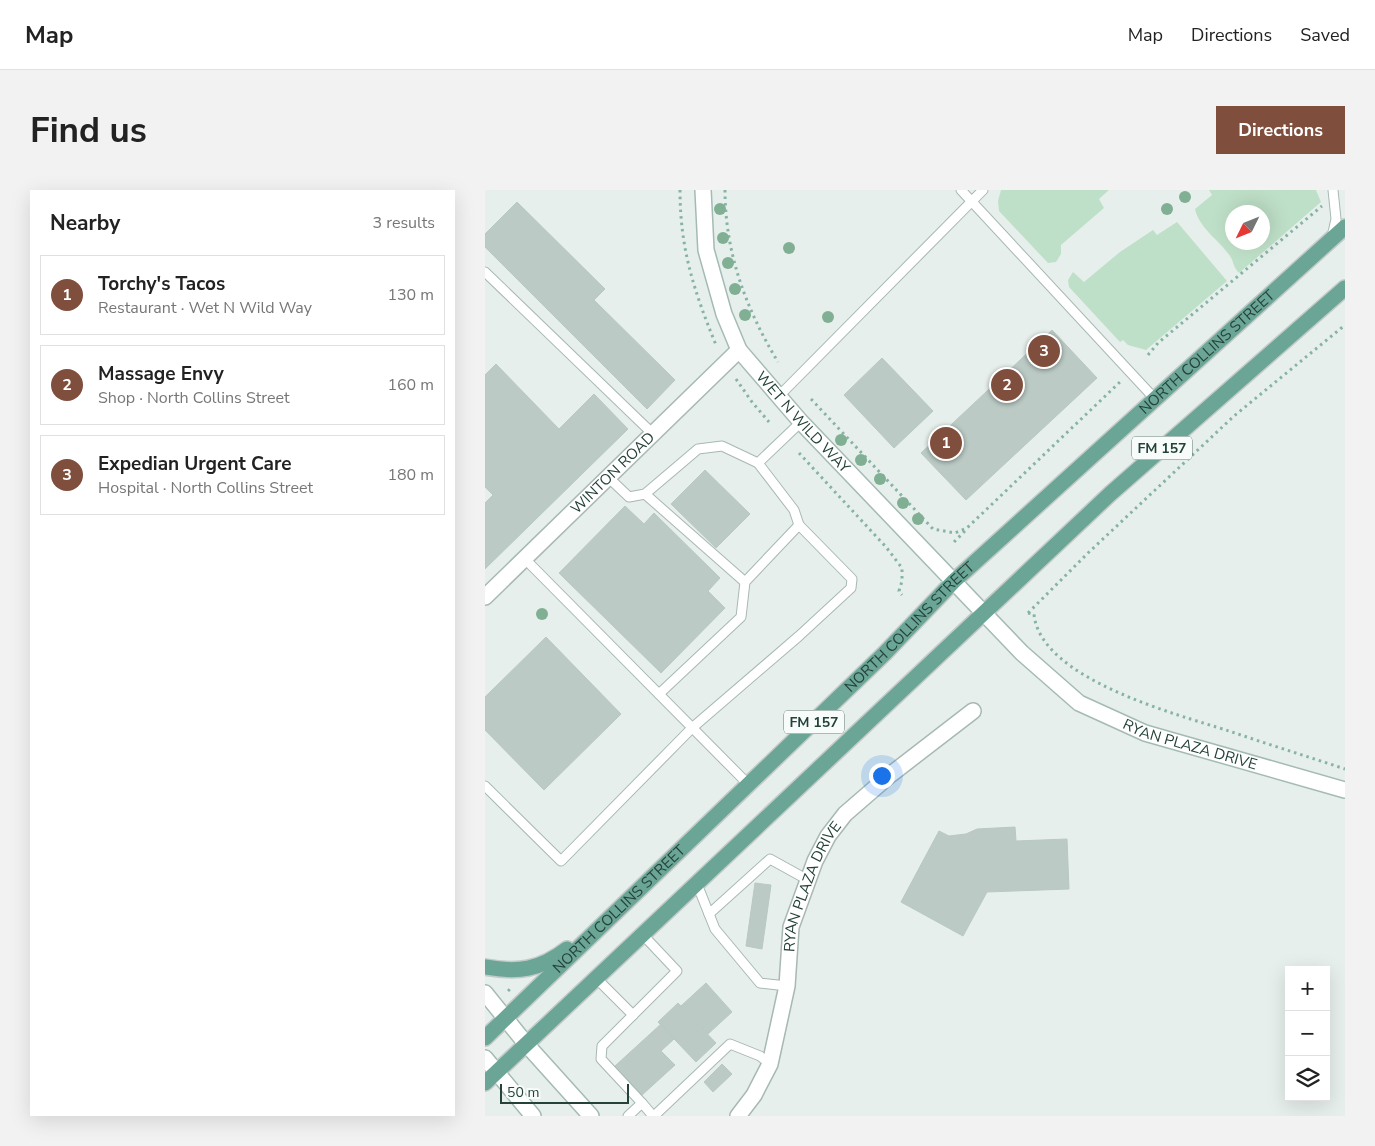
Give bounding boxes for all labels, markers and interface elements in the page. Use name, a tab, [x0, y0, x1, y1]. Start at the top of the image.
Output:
text: Map	[25, 19, 73, 51]
text: Map	[1128, 23, 1163, 47]
text: Directions	[1191, 23, 1272, 47]
text: Saved	[1300, 23, 1350, 47]
button: Directions	[1216, 106, 1345, 154]
text: Find us	[30, 107, 147, 154]
north arrow	[1225, 205, 1270, 250]
text: Nearby	[50, 209, 120, 237]
text: 3 results	[373, 212, 435, 234]
text: Torchy's Tacos	[98, 271, 225, 297]
text: 1	[62, 284, 72, 306]
text: 130 m	[387, 284, 434, 306]
street label: NORTH COLLINS STREET	[1135, 285, 1279, 419]
text: Restaurant · Wet N Wild Way	[98, 297, 312, 319]
pin: 3	[1028, 332, 1060, 370]
text: Massage Envy	[98, 361, 224, 387]
pin: 2	[991, 366, 1023, 404]
street label: WET N WILD WAY	[752, 367, 855, 478]
text: 2	[62, 374, 72, 396]
text: 160 m	[387, 374, 434, 396]
text: Shop · North Collins Street	[98, 387, 290, 409]
pin: 1	[930, 424, 962, 462]
street label: WINTON ROAD	[566, 427, 659, 518]
road number: FM 157	[1132, 437, 1192, 460]
text: Expedian Urgent Care	[98, 451, 291, 477]
text: 3	[62, 464, 72, 486]
text: 180 m	[387, 464, 434, 486]
text: Hospital · North Collins Street	[98, 477, 313, 499]
street label: NORTH COLLINS STREET	[840, 557, 979, 697]
road number: FM 157	[784, 710, 844, 734]
street label: RYAN PLAZA DRIVE	[1120, 714, 1259, 774]
your location	[869, 763, 895, 789]
street label: RYAN PLAZA DRIVE	[779, 817, 846, 953]
street label: NORTH COLLINS STREET	[548, 841, 690, 978]
map controls	[1285, 966, 1330, 1101]
button: +	[1285, 966, 1330, 1011]
button: −	[1285, 1011, 1330, 1056]
button: layers	[1285, 1056, 1330, 1101]
scale bar	[500, 1081, 629, 1104]
text: 50 m	[507, 1083, 539, 1102]

